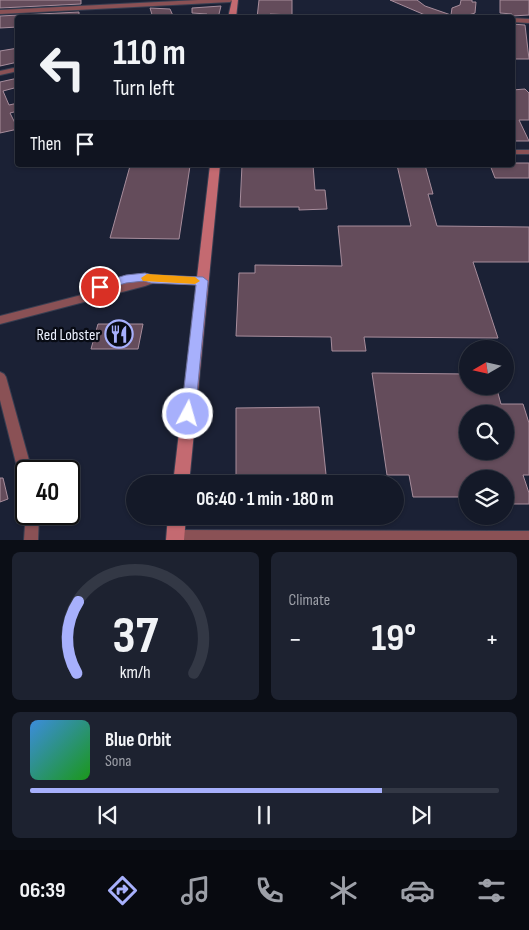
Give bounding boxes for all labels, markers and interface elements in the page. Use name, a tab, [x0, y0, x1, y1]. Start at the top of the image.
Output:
text: 110 m	[113, 32, 186, 75]
icon: left	[30, 35, 95, 100]
text: Turn left	[113, 75, 175, 102]
icon: arrive	[71, 130, 99, 158]
text: Then	[30, 133, 61, 156]
pin	[79, 266, 121, 308]
icon: arrive	[86, 273, 114, 301]
restaurant icon: Red Lobster	[104, 319, 134, 349]
place label: Red Lobster	[37, 326, 100, 345]
north arrow	[459, 340, 514, 395]
map controls	[459, 340, 514, 525]
position arrow	[161, 387, 213, 439]
button: search	[459, 405, 514, 460]
speed limit sign: 40	[15, 460, 80, 525]
button: layers	[459, 470, 514, 525]
text: 06:40 · 1 min · 180 m	[196, 488, 334, 511]
text: Climate	[289, 591, 330, 610]
text: 37	[112, 605, 159, 668]
text: 19°	[371, 616, 416, 661]
text: −	[289, 623, 302, 656]
text: +	[485, 623, 499, 656]
text: km/h	[120, 662, 151, 683]
text: Blue Orbit	[105, 729, 171, 752]
text: Sona	[105, 752, 132, 771]
icon: previous	[94, 801, 122, 829]
icon: pause	[250, 801, 278, 829]
icon: next	[407, 801, 435, 829]
icon: directions	[105, 873, 140, 908]
icon: music	[178, 873, 213, 908]
icon: phone	[252, 873, 287, 908]
icon: climate	[326, 873, 361, 908]
icon: car	[400, 873, 435, 908]
icon: filters	[474, 873, 509, 908]
text: 06:39	[19, 877, 66, 904]

